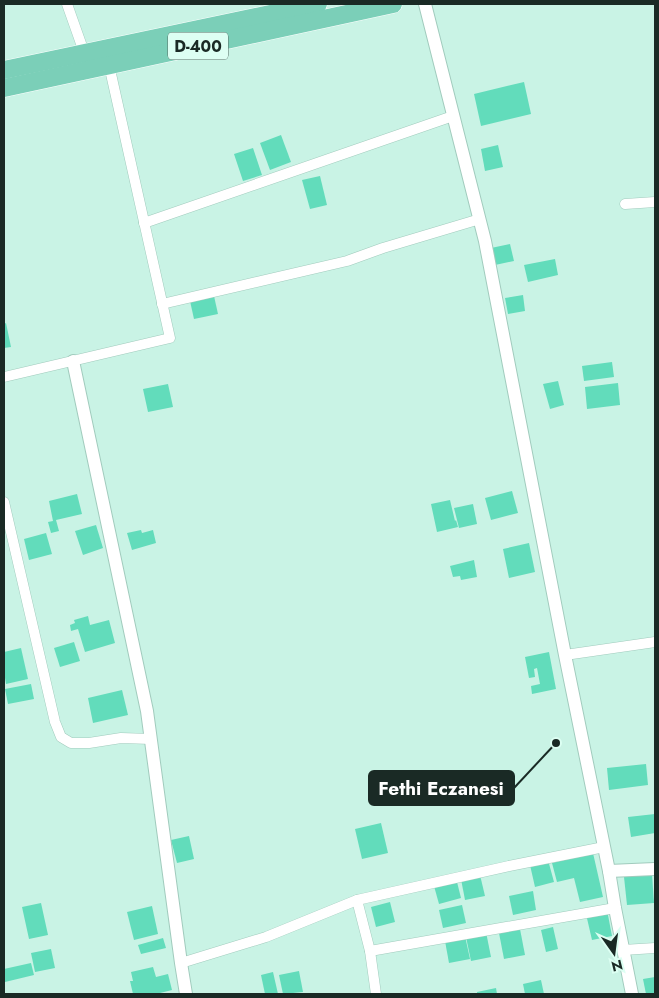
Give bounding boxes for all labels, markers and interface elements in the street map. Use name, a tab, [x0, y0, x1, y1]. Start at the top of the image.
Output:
road number: D-400	[168, 32, 228, 59]
callout: Fethi Eczanesi	[369, 771, 514, 805]
text: Fethi Eczanesi	[378, 775, 504, 802]
north arrow	[589, 928, 639, 978]
text: N	[609, 955, 625, 977]

